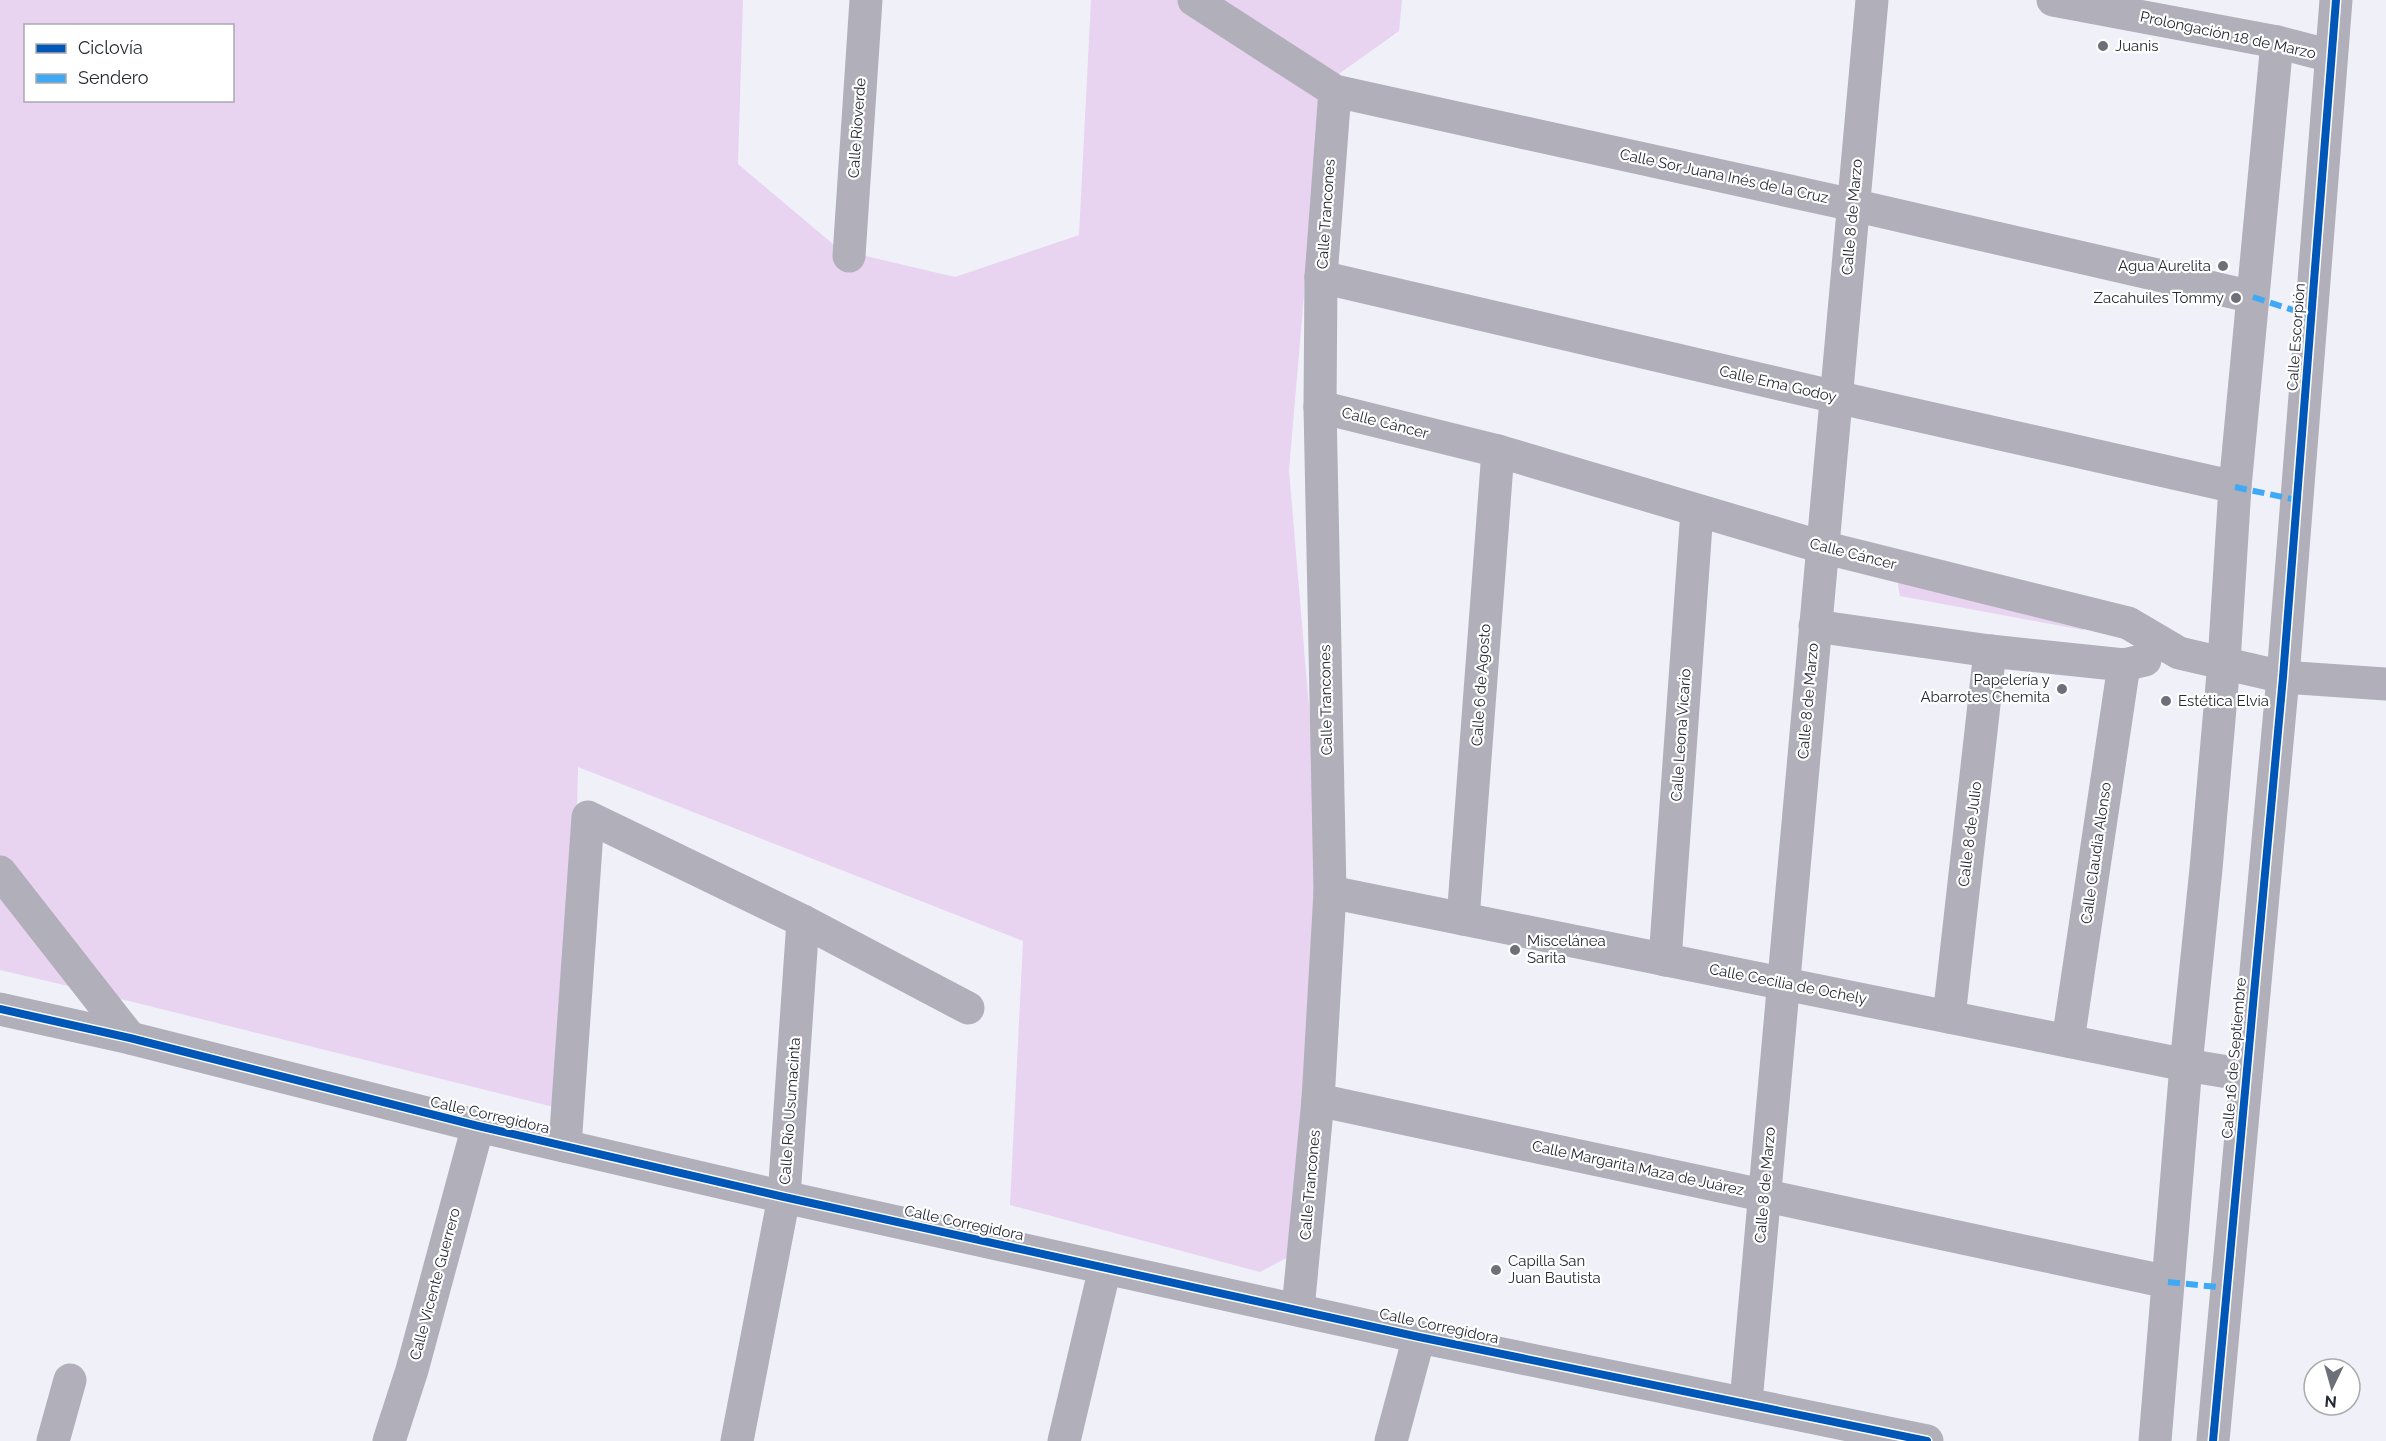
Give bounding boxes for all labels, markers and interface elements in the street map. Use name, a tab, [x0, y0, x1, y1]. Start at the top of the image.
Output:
street label: Prolongación 18 de Marzo	[2138, 8, 2318, 62]
legend	[24, 24, 234, 102]
text: Ciclovía	[78, 37, 143, 58]
place label: Juanis	[2115, 37, 2159, 55]
marker: Juanis	[2096, 39, 2110, 53]
text: Sendero	[78, 67, 149, 88]
street label: Calle Rioverde	[845, 77, 870, 179]
street label: Calle Sor Juana Inés de la Cruz	[1618, 145, 1830, 207]
street label: Calle Trancones	[1313, 158, 1339, 270]
street label: Calle 8 de Marzo	[1838, 158, 1866, 276]
place label: Agua Aurelita	[2118, 257, 2211, 275]
marker: Agua Aurelita	[2216, 259, 2230, 273]
street label: Calle Escorpión	[2283, 282, 2309, 392]
place label: Zacahuiles Tommy	[2094, 289, 2224, 307]
marker: Zacahuiles Tommy	[2229, 291, 2243, 305]
street label: Calle Ema Godoy	[1718, 362, 1838, 406]
street label: Calle Cáncer	[1340, 404, 1431, 443]
street label: Calle Cáncer	[1808, 535, 1899, 574]
street label: Calle 6 de Agosto	[1468, 623, 1494, 747]
street label: Calle 8 de Marzo	[1794, 642, 1822, 760]
street label: Calle Trancones	[1316, 645, 1336, 755]
street label: Calle Leona Vicario	[1667, 668, 1695, 802]
place label: Papelería y Abarrotes Chemita	[1920, 671, 2050, 706]
marker: Papelería y Abarrotes Chemita	[2055, 682, 2069, 696]
place label: Estética Elvia	[2178, 692, 2269, 710]
marker: Estética Elvia	[2159, 694, 2173, 708]
street label: Calle 8 de Julio	[1955, 780, 1985, 888]
street label: Calle Claudia Alonso	[2077, 781, 2115, 925]
place label: Miscelánea Sarita	[1527, 932, 1606, 967]
marker: Miscelánea Sarita	[1508, 943, 1522, 957]
street label: Calle Cecilia de Ochely	[1708, 960, 1868, 1008]
street label: Calle 16 de Septiembre	[2218, 977, 2250, 1139]
street label: Calle Río Usumacinta	[776, 1037, 804, 1185]
street label: Calle Corregidora	[429, 1093, 551, 1137]
street label: Calle 8 de Marzo	[1751, 1126, 1779, 1244]
street label: Calle Trancones	[1296, 1129, 1324, 1241]
street label: Calle Margarita Maza de Juárez	[1530, 1137, 1746, 1199]
street label: Calle Corregidora	[903, 1202, 1025, 1244]
street label: Calle Vicente Guerrero	[406, 1206, 464, 1362]
place label: Capilla San Juan Bautista	[1508, 1252, 1601, 1287]
marker: Capilla San Juan Bautista	[1489, 1263, 1503, 1277]
street label: Calle Corregidora	[1378, 1305, 1500, 1347]
north arrow	[2302, 1357, 2362, 1417]
text: N	[2324, 1391, 2338, 1411]

